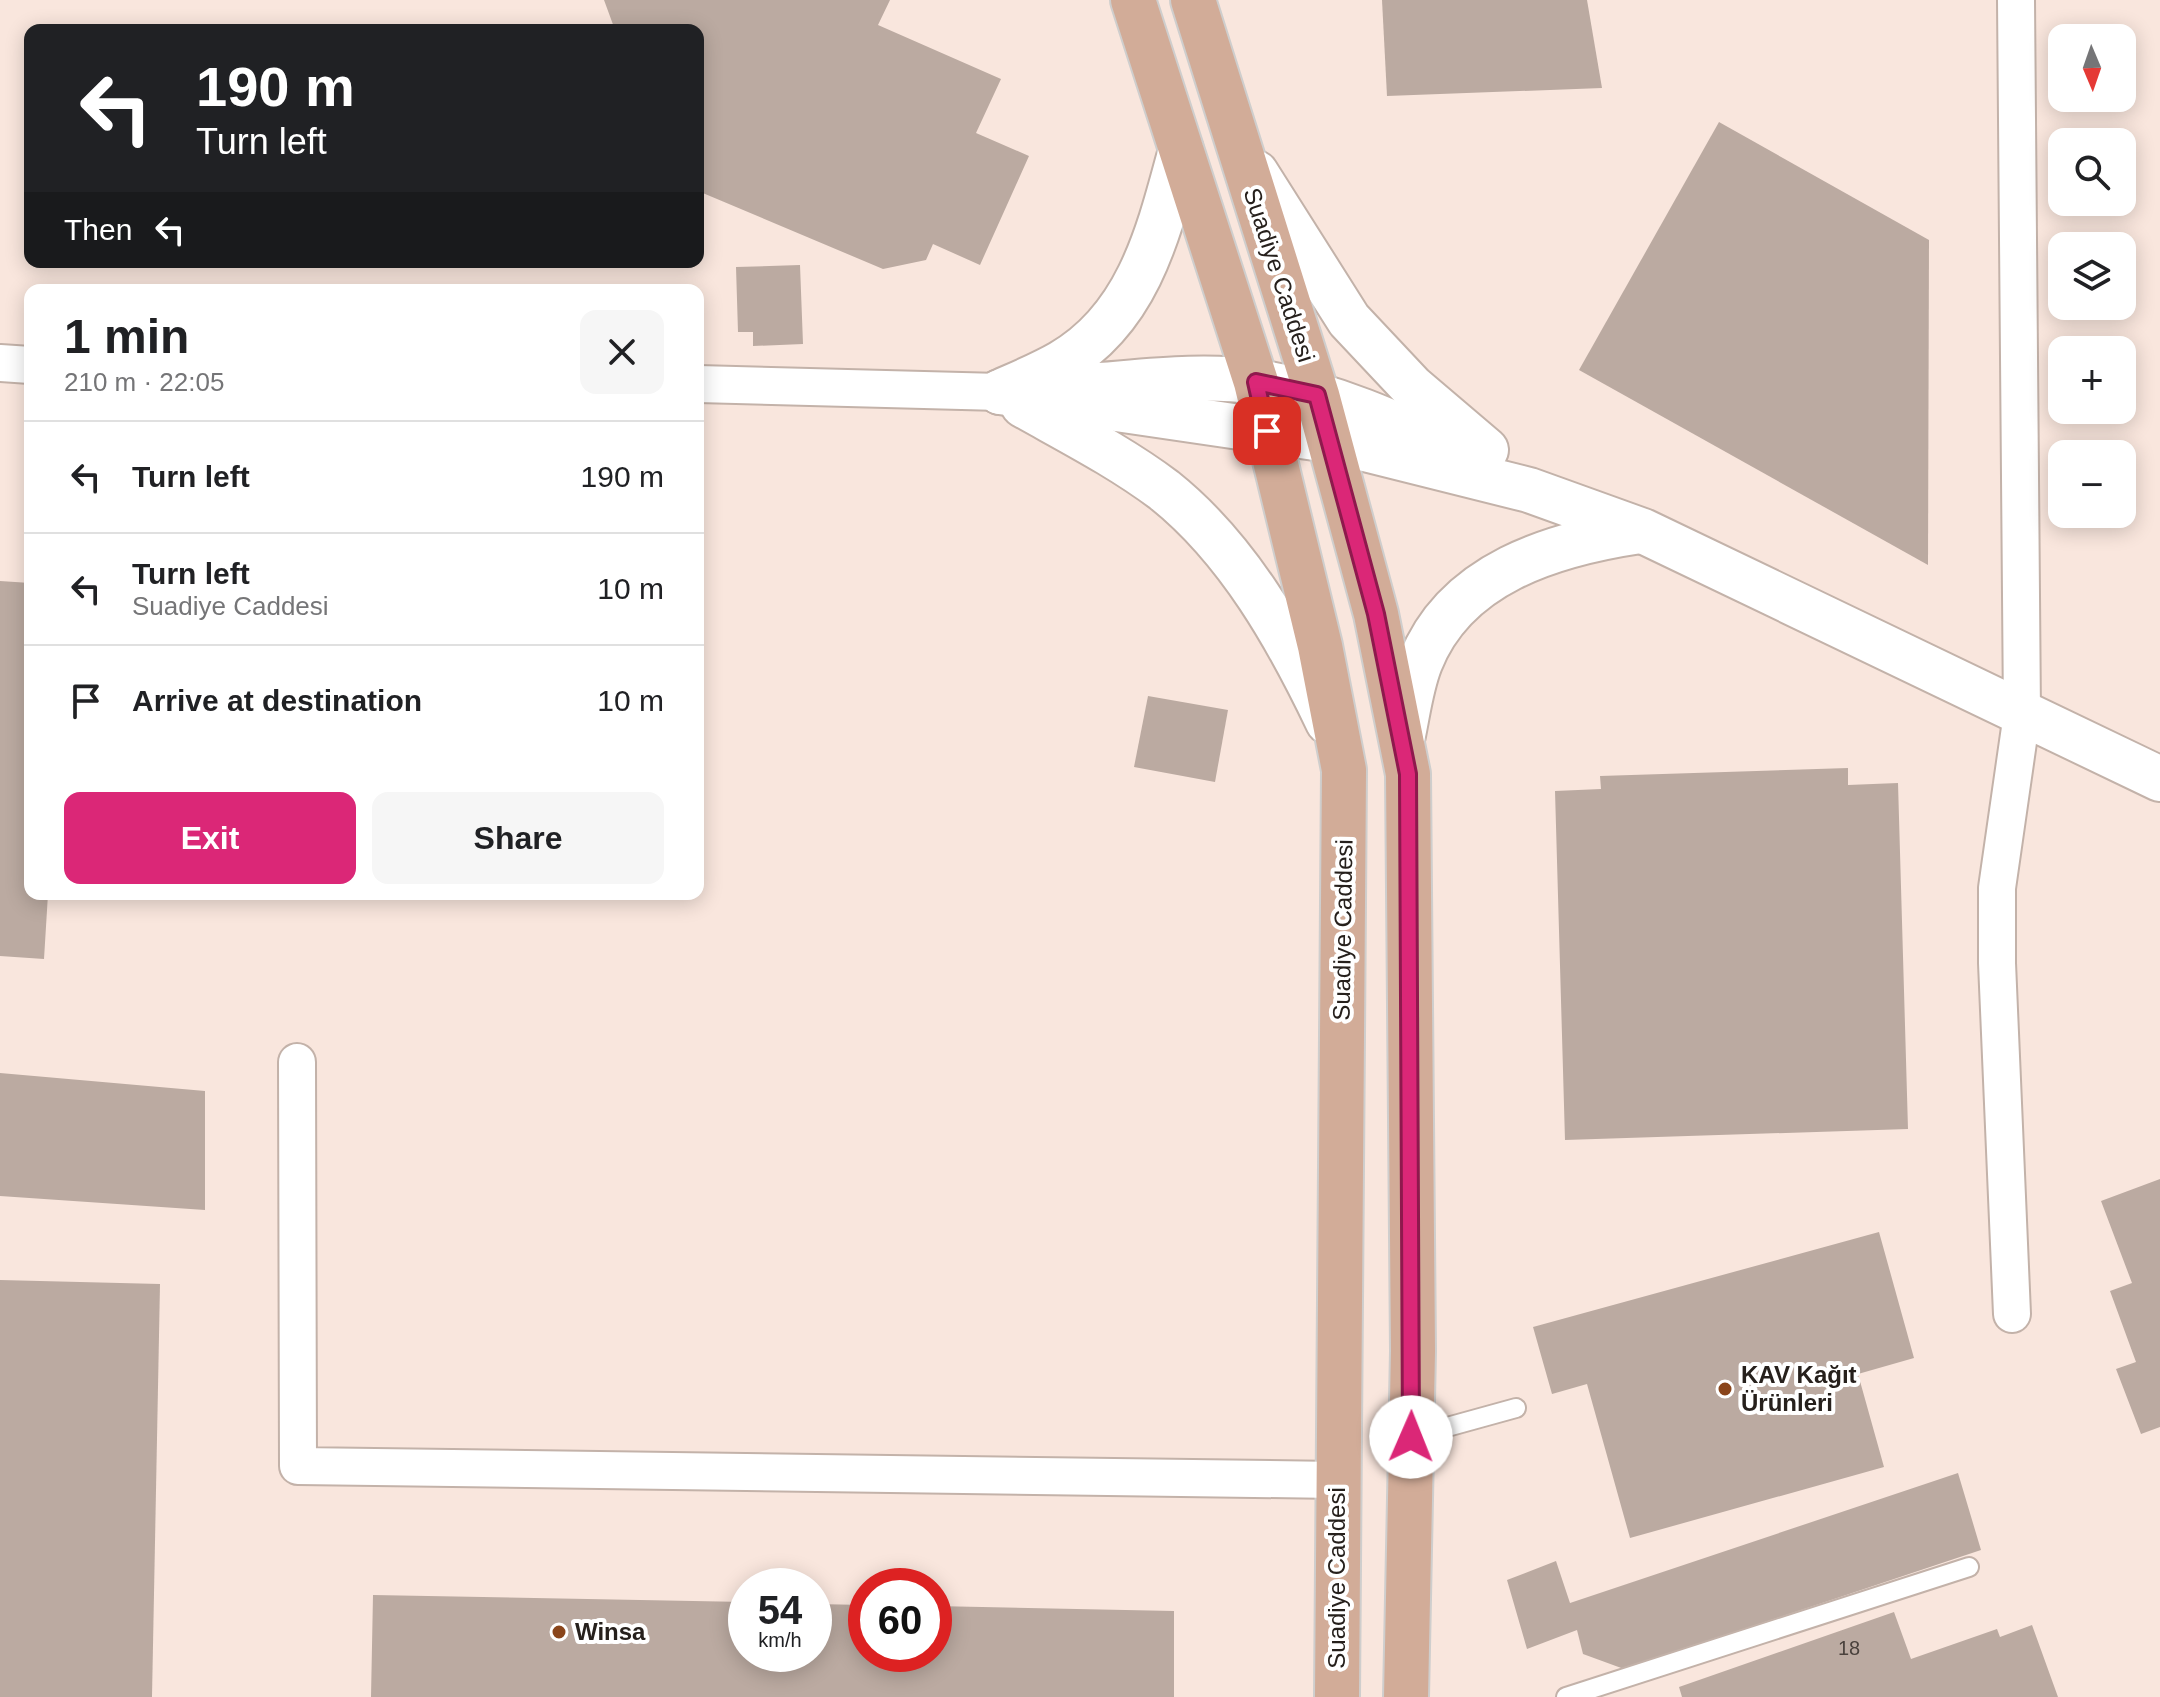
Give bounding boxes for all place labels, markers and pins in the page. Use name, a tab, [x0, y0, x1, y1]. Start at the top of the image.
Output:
pin	[1233, 397, 1301, 465]
place label: KAV Kağıt Ürünleri	[1741, 1361, 1857, 1416]
marker: KAV Kağıt Ürünleri	[1716, 1380, 1734, 1398]
place label: Winsa	[575, 1618, 646, 1645]
marker: Winsa	[550, 1623, 568, 1641]

